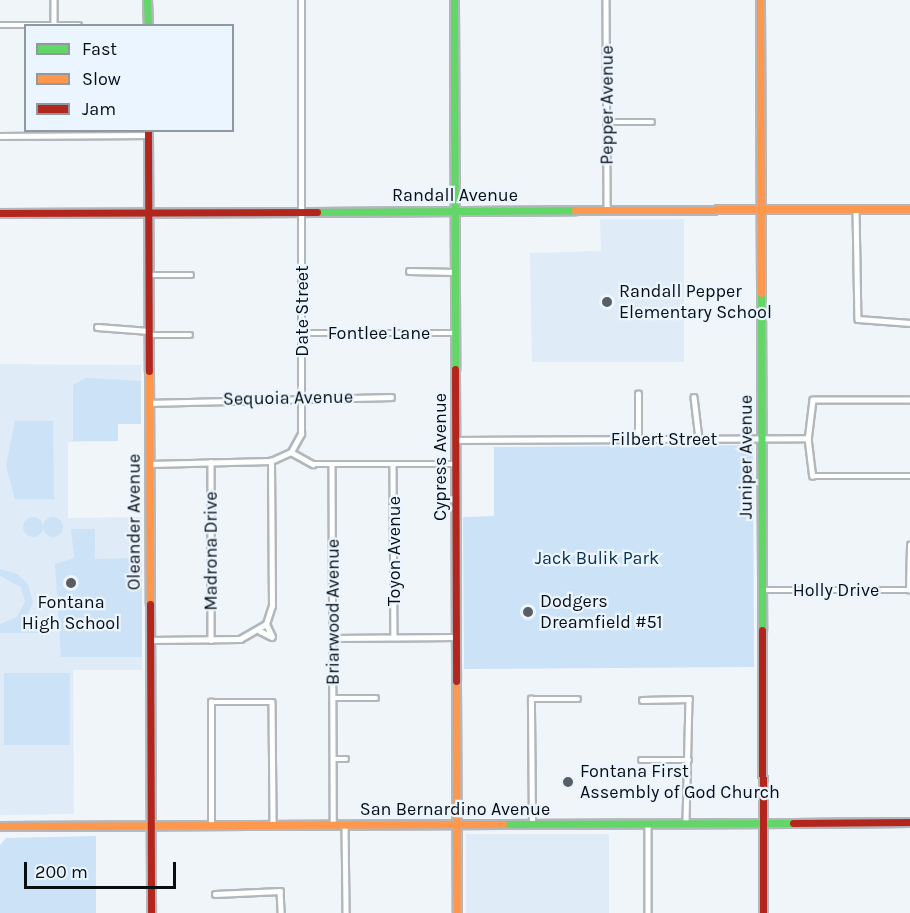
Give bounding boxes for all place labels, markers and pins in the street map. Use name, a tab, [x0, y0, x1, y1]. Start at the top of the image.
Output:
place label: Randall Pepper Elementary School	[619, 281, 772, 324]
marker: Randall Pepper Elementary School	[600, 295, 614, 309]
marker: Fontana High School	[64, 576, 78, 590]
place label: Dodgers Dreamfield #51	[540, 591, 663, 634]
place label: Fontana High School	[22, 592, 120, 634]
marker: Dodgers Dreamfield #51	[521, 605, 535, 619]
place label: Fontana First Assembly of God Church	[580, 761, 780, 804]
marker: Fontana First Assembly of God Church	[561, 775, 575, 789]

